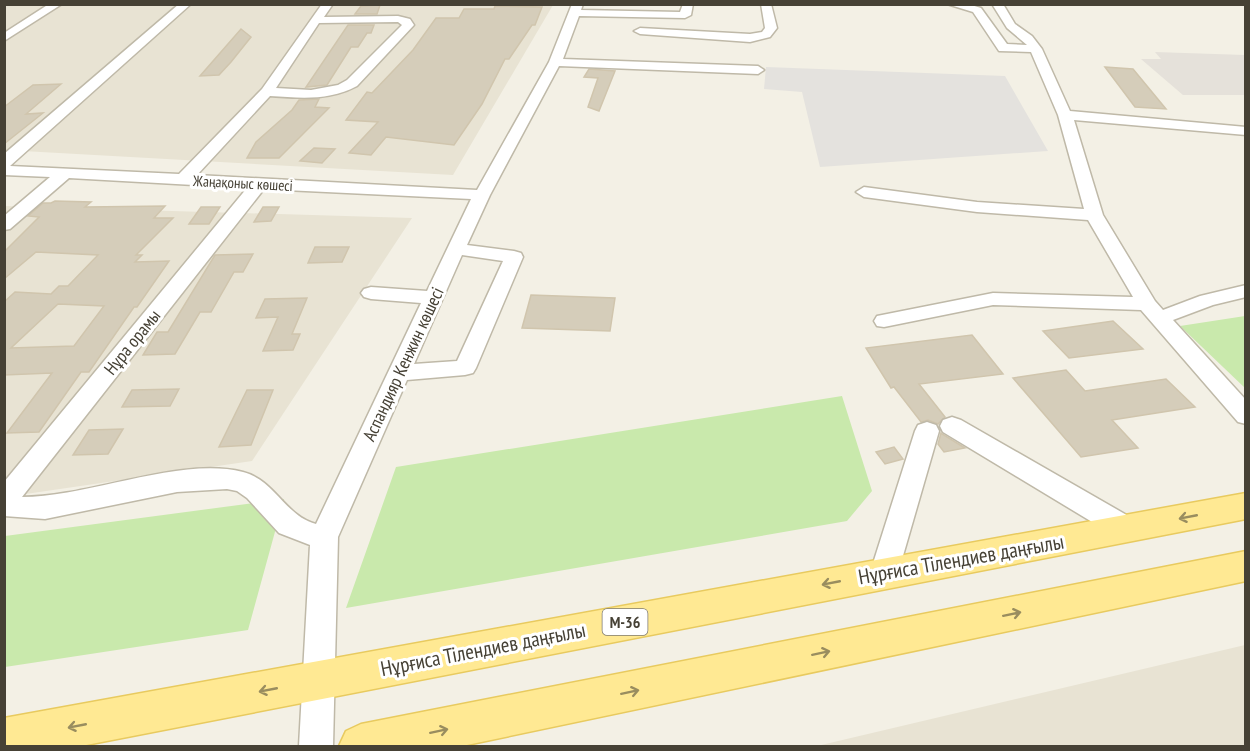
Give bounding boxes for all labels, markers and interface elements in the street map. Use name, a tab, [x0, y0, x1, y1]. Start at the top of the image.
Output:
street label: Жаңақоныс көшесі	[192, 171, 293, 195]
street label: Аспандияр Кенжин көшесі	[357, 283, 449, 445]
street label: Нұра орамы	[99, 305, 165, 379]
one-way arrow	[1179, 512, 1198, 523]
street label: Нұрғиса Тілендиев даңғылы	[856, 528, 1066, 590]
one-way arrow	[822, 578, 841, 589]
one-way arrow	[1002, 608, 1022, 619]
road number: M-36	[602, 609, 648, 635]
street label: Нұрғиса Тілендиев даңғылы	[378, 616, 588, 682]
one-way arrow	[811, 647, 831, 658]
one-way arrow	[259, 685, 279, 696]
one-way arrow	[620, 686, 640, 697]
one-way arrow	[67, 721, 87, 732]
one-way arrow	[429, 725, 449, 736]

